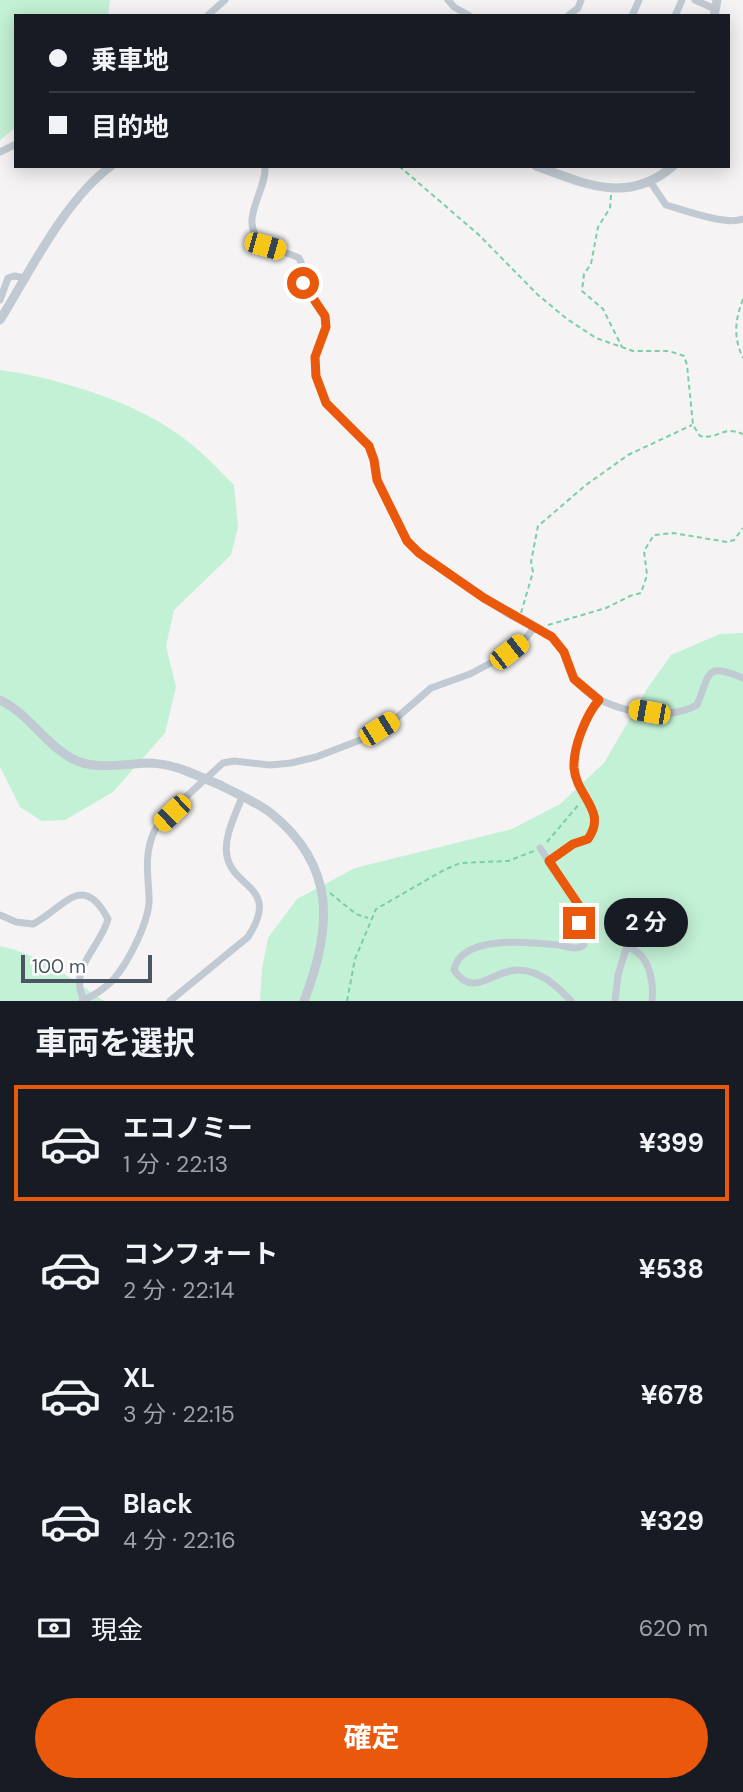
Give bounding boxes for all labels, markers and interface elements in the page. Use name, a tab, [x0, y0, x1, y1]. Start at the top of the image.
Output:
text: 乗車地	[91, 43, 169, 77]
text: 目的地	[91, 110, 169, 144]
car	[242, 230, 289, 262]
route start	[287, 267, 319, 299]
car	[486, 631, 533, 673]
car	[627, 698, 672, 726]
car	[356, 709, 403, 749]
car	[150, 791, 195, 835]
callout: 2 分	[604, 898, 688, 948]
route end	[563, 907, 595, 939]
text: 2 分	[625, 907, 667, 937]
scale bar	[21, 952, 152, 984]
text: 100 m	[32, 954, 86, 979]
text: 車両を選択	[35, 1022, 195, 1064]
text: エコノミー	[123, 1111, 253, 1145]
icon: car	[39, 1112, 102, 1175]
text: ¥399	[639, 1126, 704, 1160]
text: 1 分 · 22:13	[123, 1149, 228, 1179]
text: コンフォート	[123, 1237, 278, 1271]
icon: car	[39, 1238, 102, 1301]
text: ¥538	[639, 1252, 704, 1286]
text: 2 分 · 22:14	[123, 1275, 234, 1305]
text: XL	[123, 1361, 155, 1395]
icon: car	[39, 1364, 102, 1427]
text: ¥678	[641, 1378, 704, 1412]
text: 3 分 · 22:15	[123, 1399, 235, 1429]
text: Black	[123, 1487, 193, 1521]
icon: car	[39, 1490, 102, 1553]
text: ¥329	[640, 1504, 704, 1538]
text: 4 分 · 22:16	[123, 1525, 236, 1555]
icon: cash	[35, 1609, 73, 1647]
text: 現金	[91, 1613, 143, 1647]
text: 620 m	[639, 1613, 708, 1643]
button: 確定	[35, 1698, 708, 1778]

